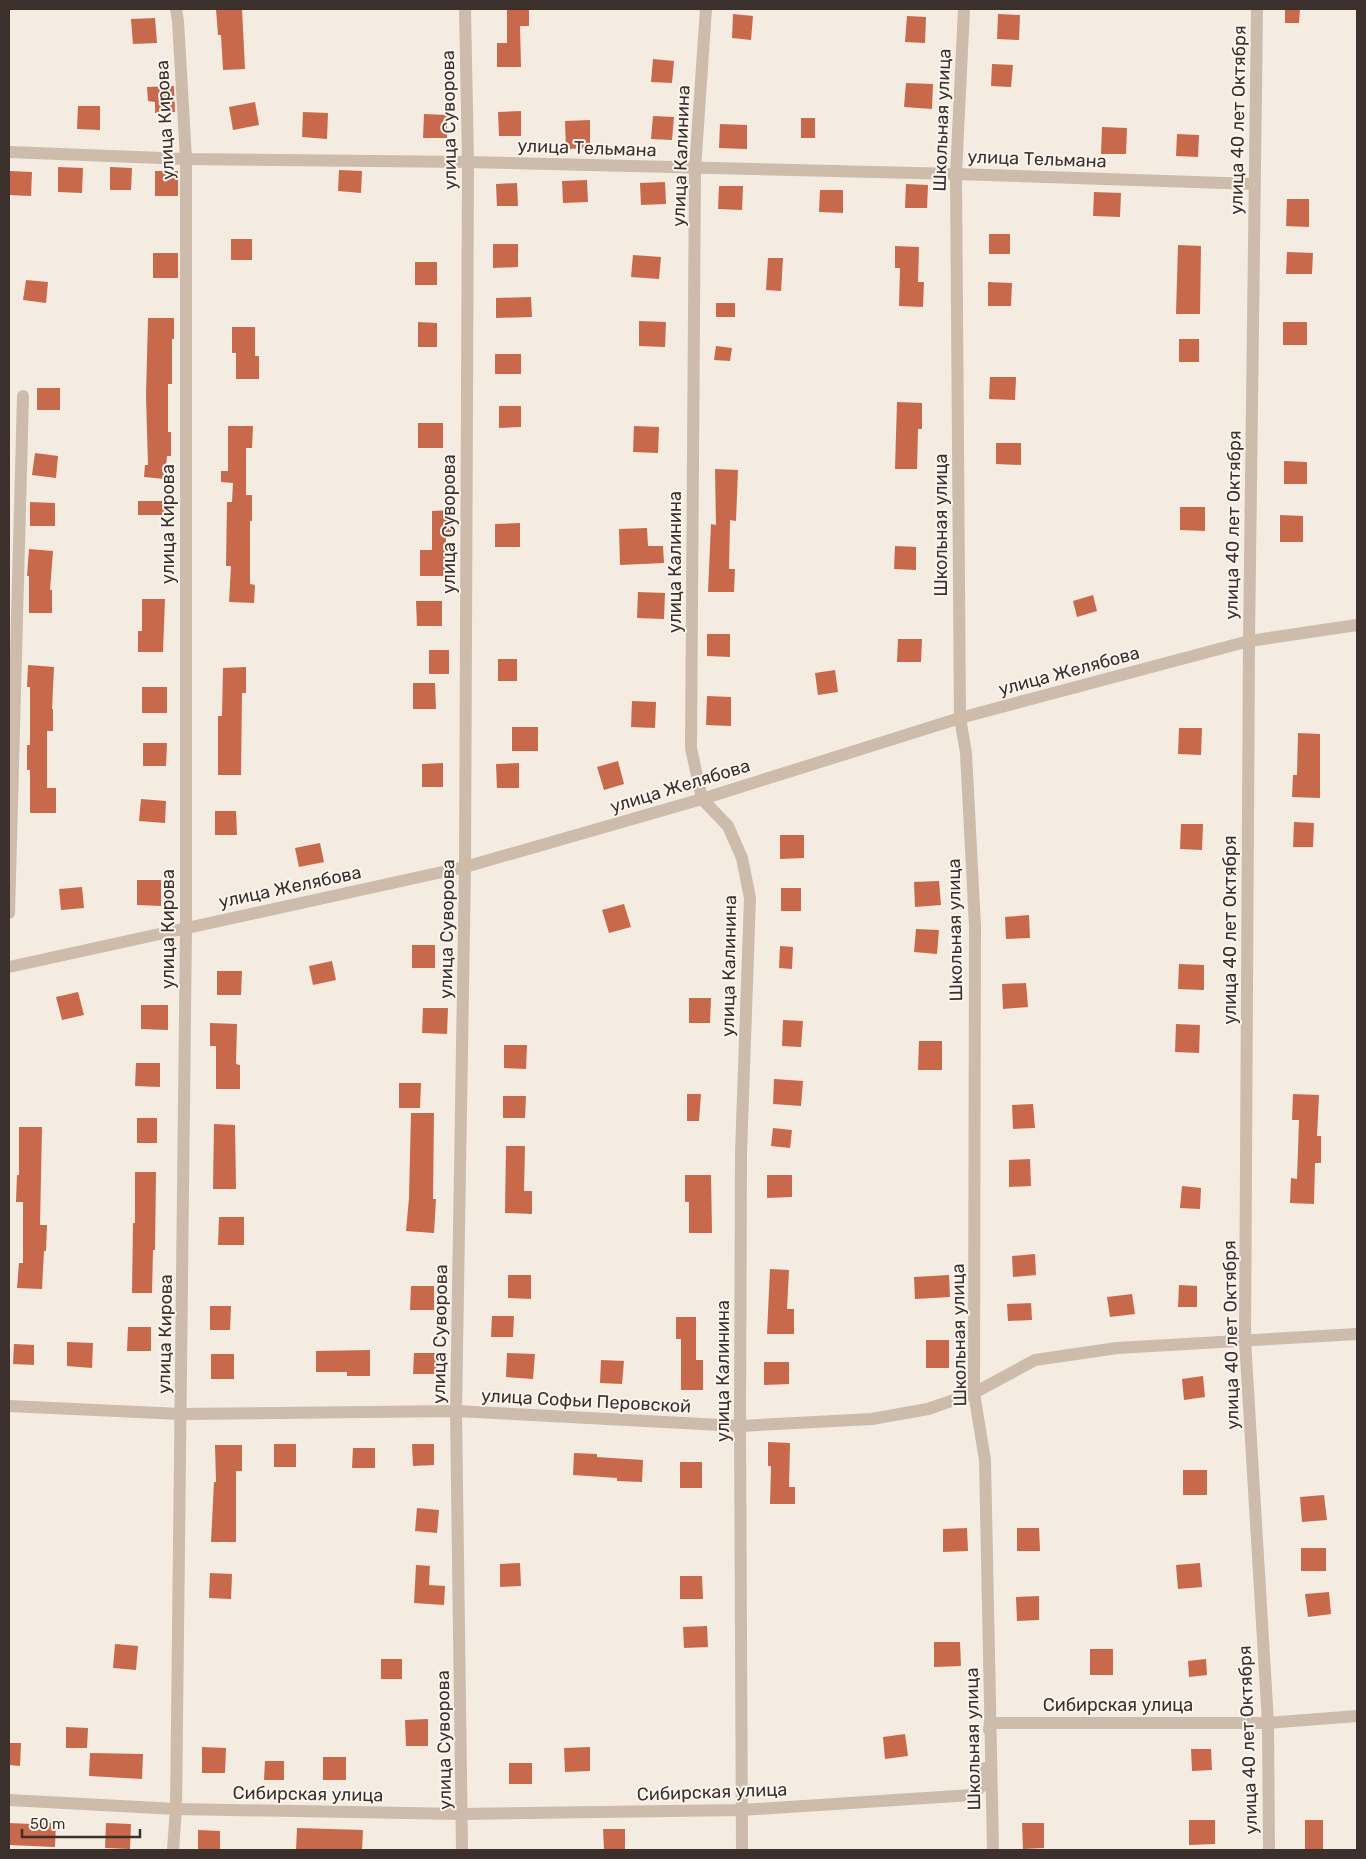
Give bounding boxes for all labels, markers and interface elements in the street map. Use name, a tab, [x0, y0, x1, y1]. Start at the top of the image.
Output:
street label: улица 40 лет Октября	[1225, 25, 1251, 215]
street label: Школьная улица	[929, 48, 955, 192]
street label: улица Суворова	[437, 50, 461, 190]
street label: улица Кирова	[151, 60, 179, 180]
street label: улица Калинина	[668, 85, 694, 227]
street label: улица Тельмана	[517, 135, 657, 161]
street label: улица Тельмана	[967, 146, 1107, 172]
street label: улица 40 лет Октября	[1220, 430, 1246, 620]
street label: улица Суворова	[438, 454, 460, 594]
street label: Школьная улица	[930, 454, 952, 596]
street label: улица Кирова	[157, 464, 179, 584]
street label: улица Калинина	[664, 491, 686, 633]
street label: улица Желябова	[996, 642, 1142, 700]
street label: улица Желябова	[607, 754, 753, 818]
street label: улица 40 лет Октября	[1219, 835, 1241, 1025]
street label: Школьная улица	[943, 858, 967, 1002]
street label: улица Суворова	[435, 859, 459, 999]
street label: улица Желябова	[217, 861, 363, 913]
street label: улица Кирова	[157, 869, 179, 989]
street label: улица Калинина	[717, 895, 741, 1037]
street label: улица 40 лет Октября	[1218, 1240, 1244, 1430]
street label: Школьная улица	[947, 1263, 971, 1407]
street label: улица Суворова	[428, 1264, 452, 1404]
street label: улица Кирова	[153, 1274, 177, 1394]
street label: улица Калинина	[712, 1300, 734, 1442]
street label: улица Софьи Перовской	[480, 1385, 692, 1417]
street label: улица 40 лет Октября	[1234, 1645, 1262, 1835]
street label: Школьная улица	[961, 1667, 985, 1811]
street label: улица Суворова	[432, 1670, 456, 1810]
street label: Сибирская улица	[1043, 1694, 1193, 1716]
street label: Сибирская улица	[636, 1778, 788, 1806]
street label: Сибирская улица	[233, 1782, 383, 1806]
scale bar	[22, 1806, 140, 1838]
text: 50 m	[30, 1815, 65, 1833]

